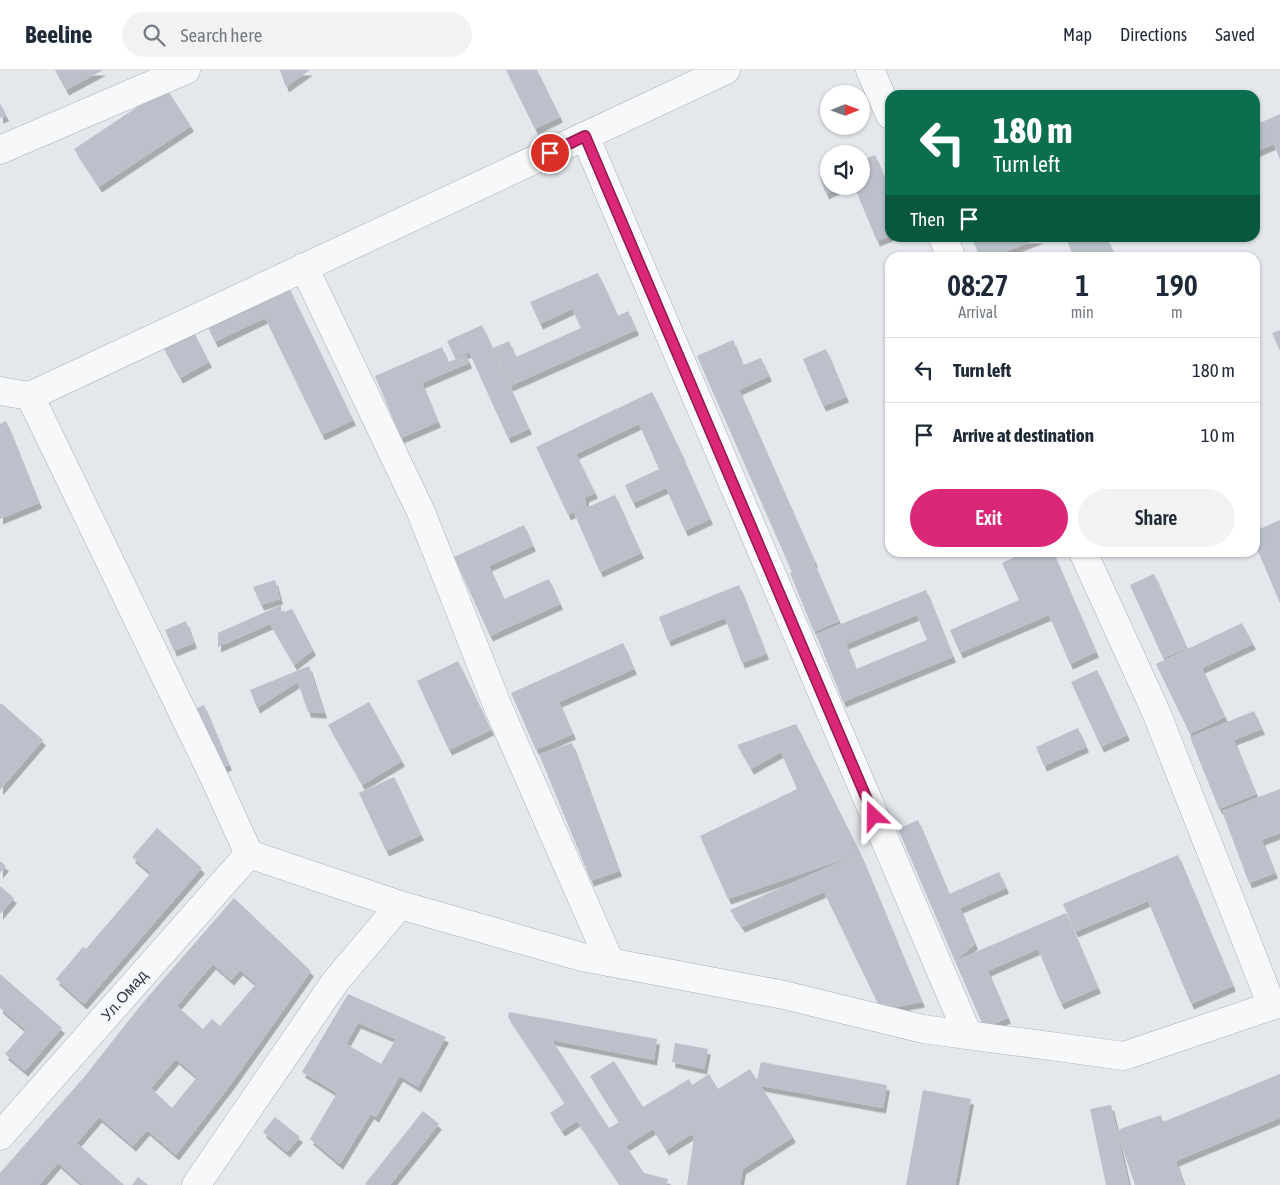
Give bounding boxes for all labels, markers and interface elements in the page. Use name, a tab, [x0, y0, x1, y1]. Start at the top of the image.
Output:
search box	[122, 12, 472, 57]
text: Beeline	[25, 21, 92, 48]
icon: search	[140, 21, 168, 49]
text: Search here	[180, 24, 262, 46]
text: Map	[1063, 24, 1092, 45]
text: Directions	[1120, 24, 1187, 45]
text: Saved	[1215, 24, 1255, 45]
north arrow	[820, 85, 870, 135]
map controls	[820, 85, 870, 195]
icon: left	[910, 110, 975, 175]
text: 180 m	[993, 110, 1072, 150]
pin	[529, 132, 571, 174]
icon: arrive	[536, 139, 564, 167]
button: sound	[820, 145, 870, 195]
text: Turn left	[993, 151, 1060, 177]
icon: arrive	[955, 205, 983, 233]
text: Then	[910, 208, 945, 230]
text: 08:27	[947, 268, 1009, 302]
text: 1	[1075, 268, 1089, 302]
text: 190	[1156, 268, 1198, 302]
text: Arrival	[958, 303, 997, 321]
text: min	[1071, 303, 1094, 321]
text: m	[1171, 303, 1183, 321]
icon: left	[910, 356, 938, 384]
text: Turn left	[953, 359, 1011, 381]
text: 180 m	[1192, 359, 1235, 381]
icon: arrive	[910, 421, 938, 449]
text: Arrive at destination	[953, 424, 1094, 446]
text: 10 m	[1201, 424, 1235, 446]
button: Exit	[910, 489, 1068, 547]
button: Share	[1078, 489, 1235, 547]
position arrow	[847, 789, 899, 841]
street label: Ул. Омад	[98, 966, 151, 1024]

